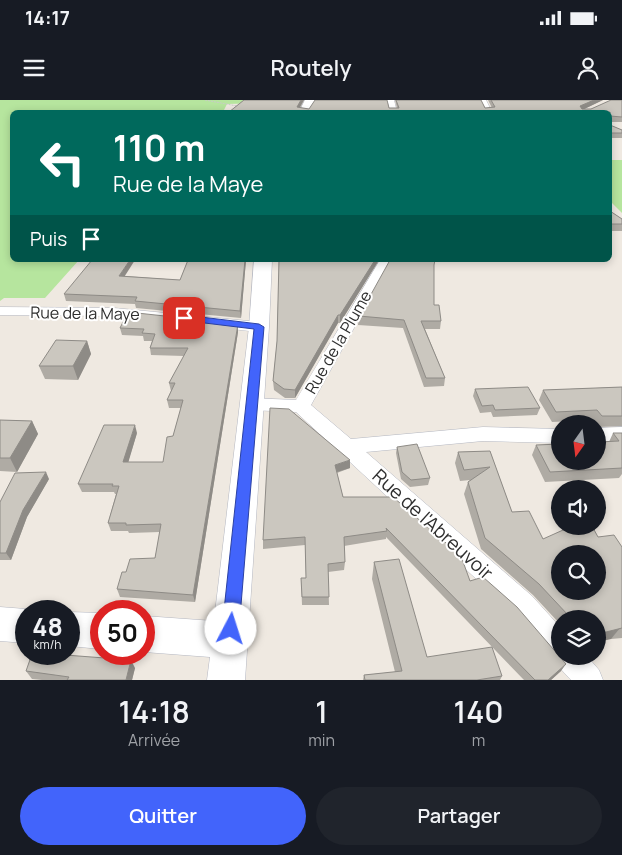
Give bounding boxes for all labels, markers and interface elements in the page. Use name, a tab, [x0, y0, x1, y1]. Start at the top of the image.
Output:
text: 14:17	[25, 5, 70, 31]
text: Routely	[270, 53, 352, 83]
icon: menu	[20, 54, 48, 82]
icon: person	[574, 54, 602, 82]
text: 110 m	[113, 124, 205, 172]
icon: left	[30, 130, 95, 195]
text: Rue de la Maye	[113, 169, 263, 199]
icon: arrive	[77, 225, 105, 253]
text: Puis	[30, 226, 67, 252]
street label: Rue de la Plume	[300, 286, 376, 398]
pin	[163, 297, 205, 339]
street label: Rue de la Maye	[30, 301, 140, 325]
icon: arrive	[170, 304, 198, 332]
north arrow	[551, 415, 606, 470]
map controls	[551, 415, 606, 665]
street label: Rue de l'Abreuvoir	[367, 463, 499, 585]
button: sound	[551, 480, 606, 535]
button: search	[551, 545, 606, 600]
speed limit sign: 50	[90, 600, 155, 665]
position arrow	[204, 602, 256, 654]
text: 48	[32, 609, 63, 644]
button: layers	[551, 610, 606, 665]
text: km/h	[34, 636, 61, 653]
text: 14:18	[118, 691, 190, 732]
text: 1	[315, 691, 328, 732]
text: 140	[454, 691, 504, 732]
text: Arrivée	[128, 729, 180, 751]
text: min	[308, 729, 335, 751]
text: m	[472, 729, 485, 751]
button: Quitter	[20, 787, 306, 845]
button: Partager	[316, 787, 602, 845]

